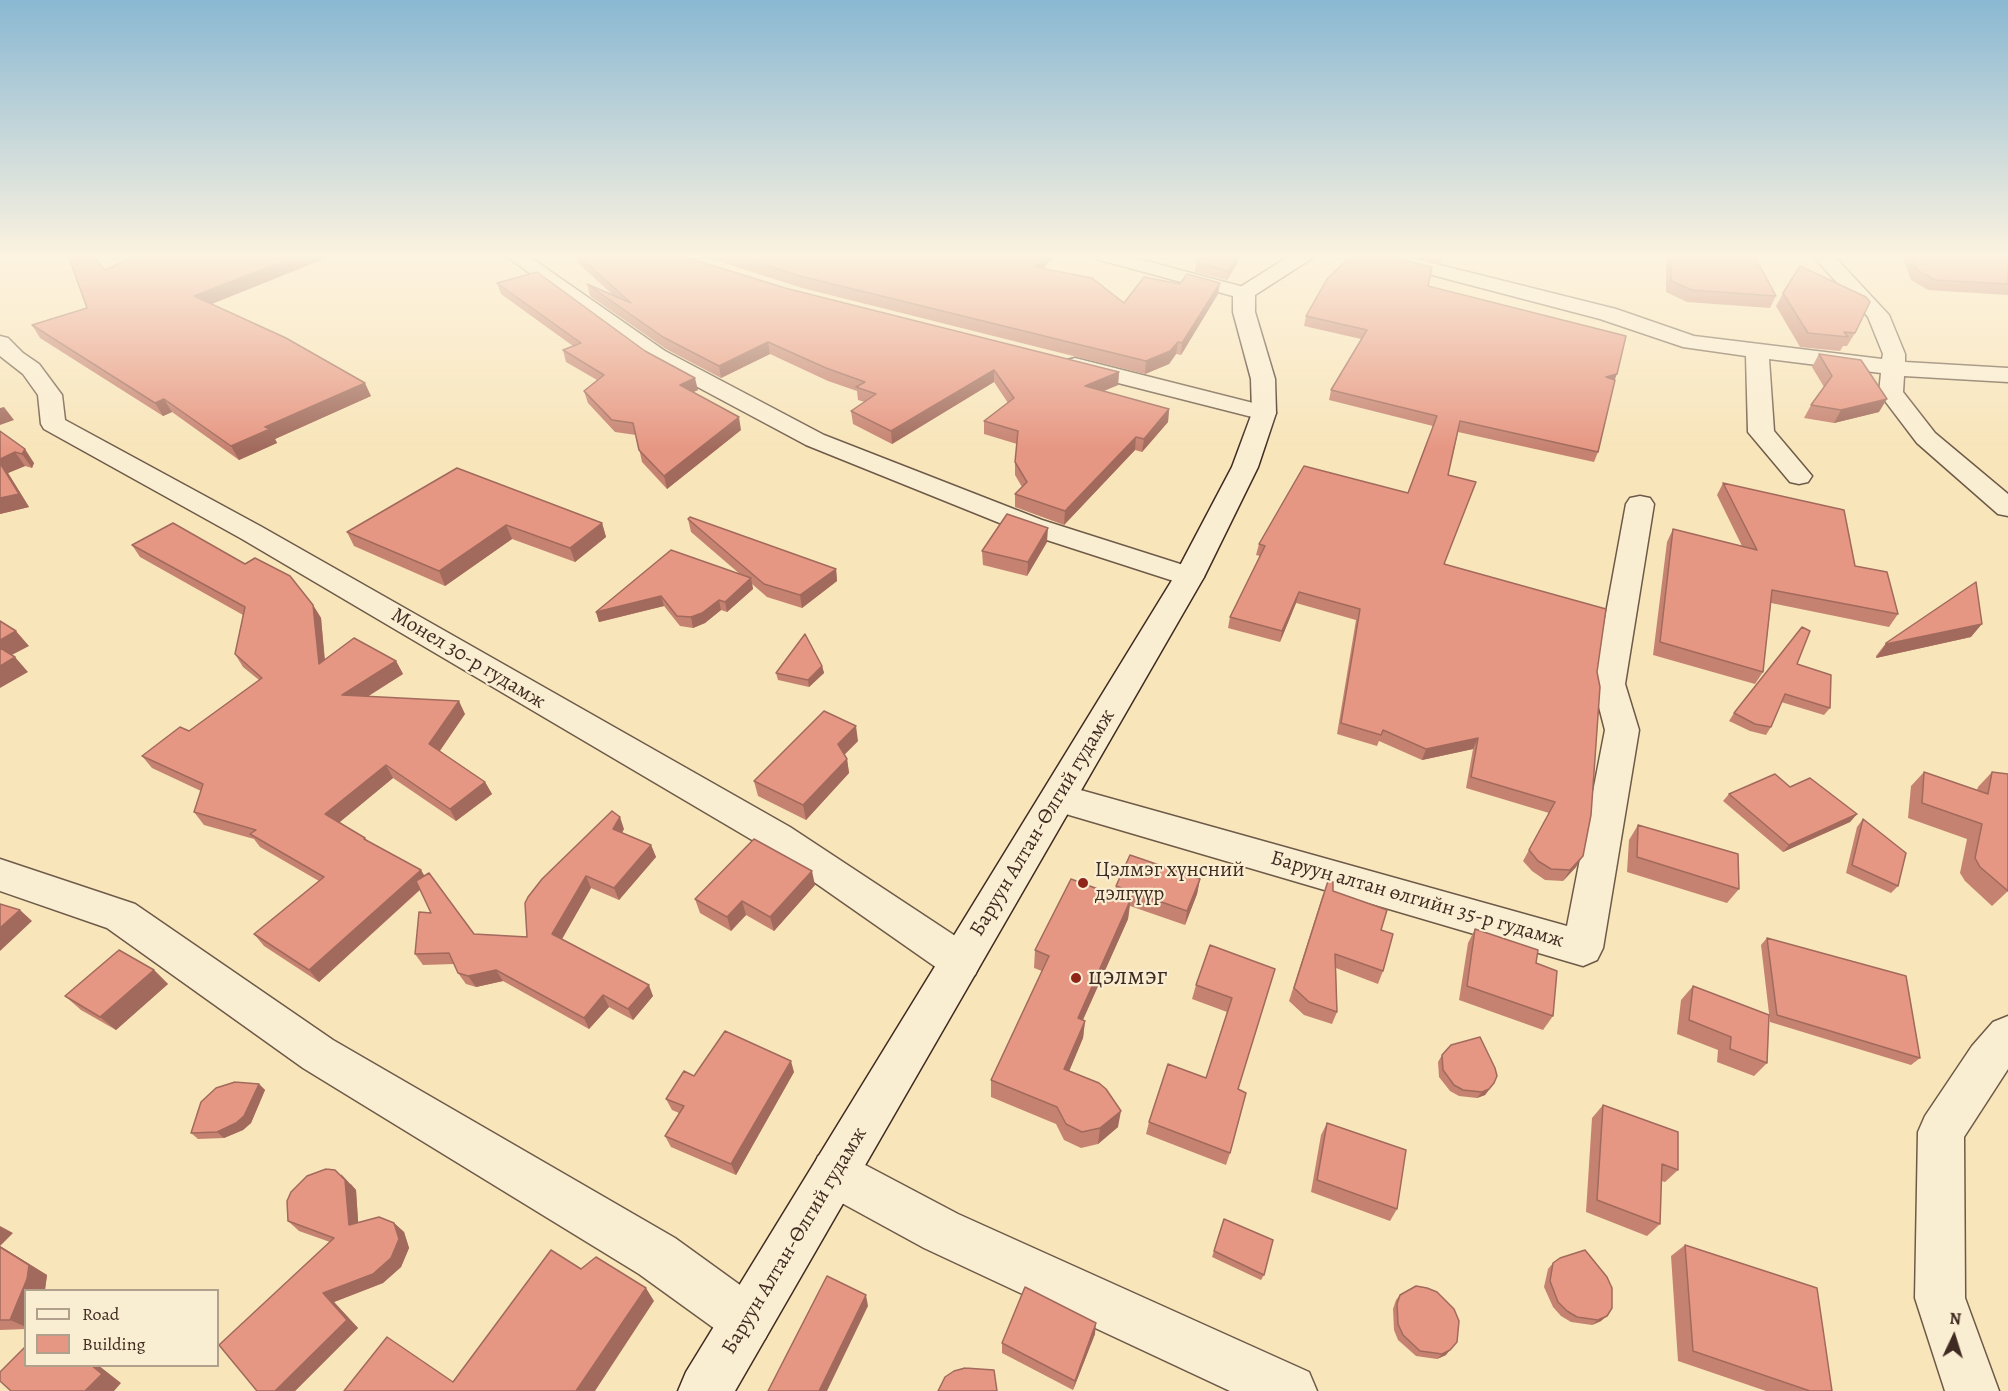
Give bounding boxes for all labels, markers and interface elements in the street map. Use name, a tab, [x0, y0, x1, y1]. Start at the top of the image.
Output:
street label: Монел 30-р гудамж	[386, 603, 550, 715]
street label: Баруун Алтан-Өлгий гудамж	[965, 705, 1121, 941]
street label: Баруун алтан өлгийн 35-р гудамж	[1268, 846, 1566, 954]
place label: Цэлмэг хүнсний дэлгүүр	[1095, 858, 1245, 908]
marker: Цэлмэг хүнсний дэлгүүр	[1076, 876, 1090, 890]
place label: цэлмэг	[1088, 962, 1167, 994]
marker: цэлмэг	[1069, 971, 1083, 985]
street label: Баруун Алтан-Өлгий гудамж	[717, 1123, 873, 1359]
legend	[24, 1289, 219, 1367]
text: Road	[82, 1302, 119, 1326]
north arrow	[1924, 1307, 1984, 1367]
text: N	[1949, 1308, 1962, 1330]
text: Building	[82, 1332, 146, 1356]

